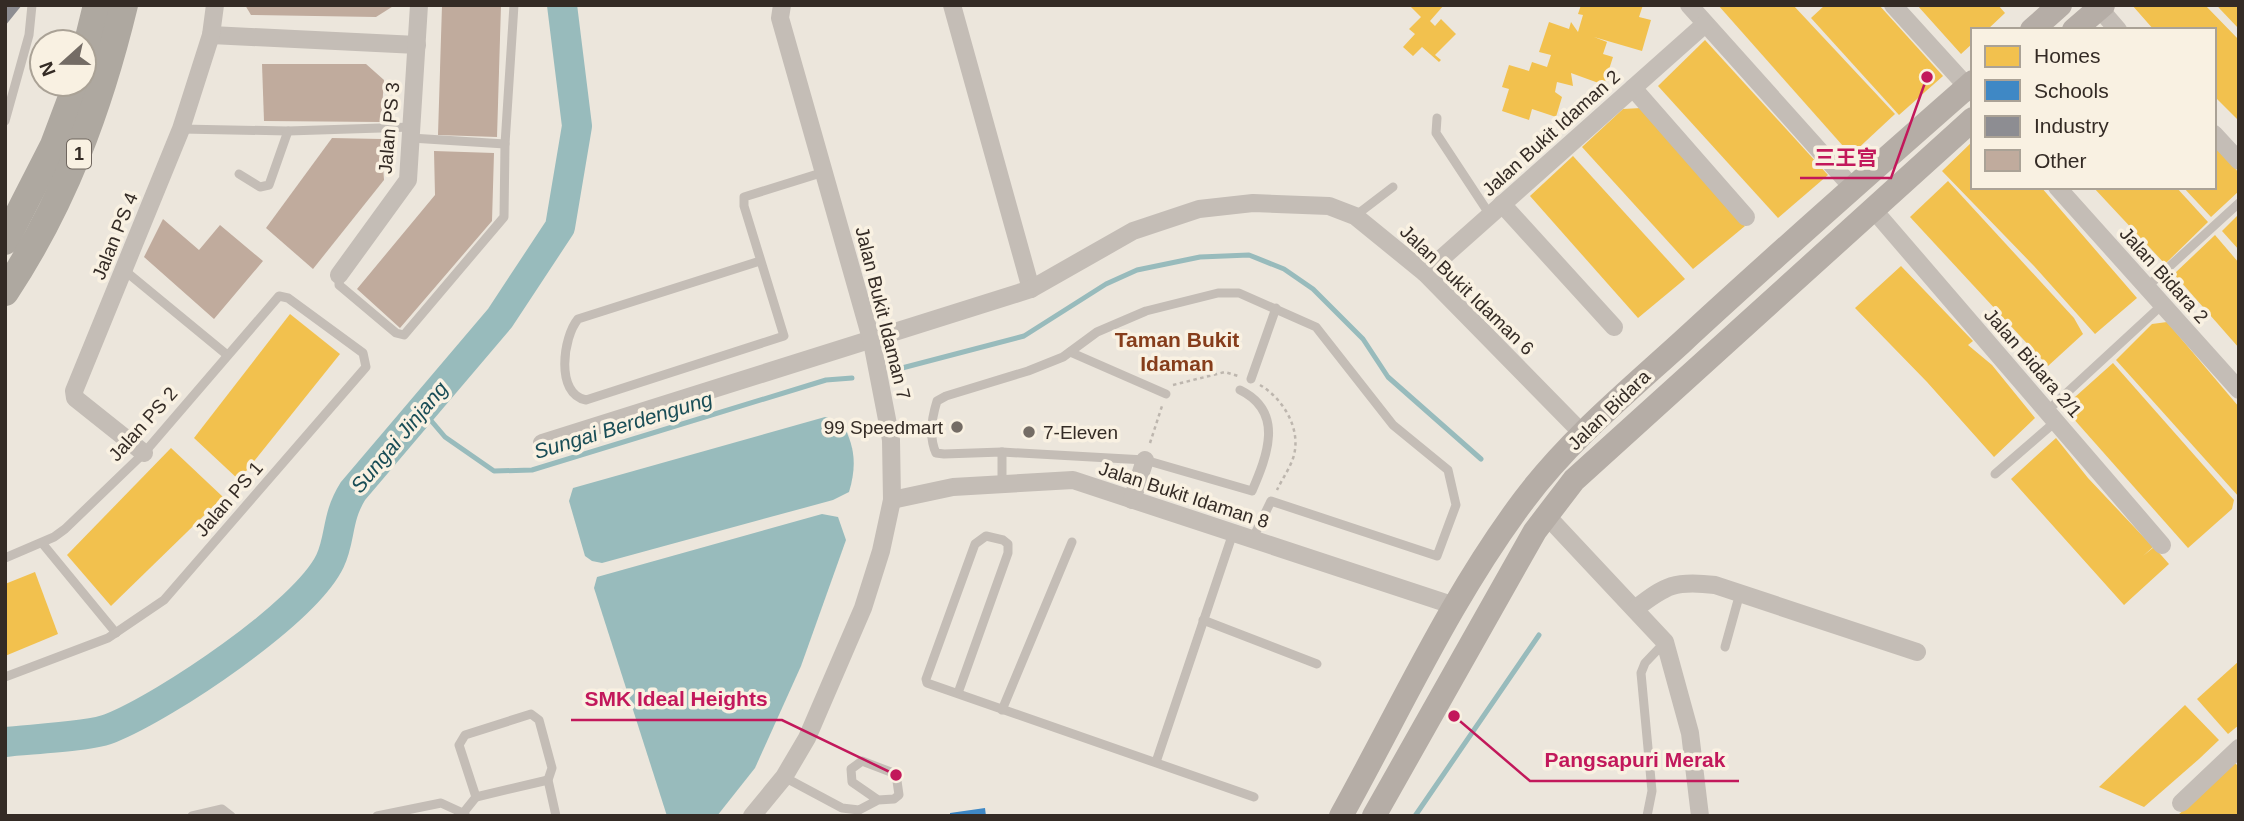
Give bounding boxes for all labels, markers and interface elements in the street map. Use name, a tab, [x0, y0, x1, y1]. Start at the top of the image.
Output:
north arrow	[28, 28, 98, 98]
legend	[1971, 28, 2216, 189]
text: Homes	[2034, 44, 2101, 67]
text: N	[35, 59, 60, 79]
street label: Jalan Bukit Idaman 2	[1478, 66, 1624, 200]
text: Schools	[2034, 79, 2109, 102]
street label: Jalan PS 3	[375, 81, 403, 175]
text: Industry	[2034, 114, 2109, 137]
callout: 三王宫	[1800, 136, 1891, 178]
road number: 1	[67, 140, 91, 168]
text: 三王宫	[1815, 146, 1878, 169]
text: Other	[2034, 149, 2087, 172]
street label: Jalan PS 4	[88, 189, 142, 283]
street label: Jalan Bukit Idaman 6	[1396, 221, 1538, 359]
street label: Jalan Bidara 2	[2116, 223, 2212, 327]
street label: Jalan Bukit Idaman 7	[851, 224, 915, 402]
street label: Jalan Bidara 2/1	[1980, 304, 2086, 422]
district label: Taman Bukit Idaman	[1115, 328, 1239, 375]
street label: Jalan Bidara	[1564, 365, 1655, 454]
water label: Sungai Jinjang	[346, 377, 452, 497]
street label: Jalan PS 2	[104, 383, 182, 465]
water label: Sungai Berdengung	[531, 387, 715, 463]
place label: 99 Speedmart	[824, 417, 944, 438]
marker: 99 Speedmart	[949, 419, 965, 435]
place label: 7-Eleven	[1043, 422, 1118, 443]
marker: 7-Eleven	[1021, 424, 1037, 440]
street label: Jalan PS 1	[191, 457, 267, 541]
street label: Jalan Bukit Idaman 8	[1096, 458, 1272, 532]
callout: SMK Ideal Heights	[571, 678, 782, 720]
text: SMK Ideal Heights	[584, 687, 768, 710]
callout: Pangsapuri Merak	[1530, 739, 1739, 781]
text: Pangsapuri Merak	[1545, 748, 1726, 771]

